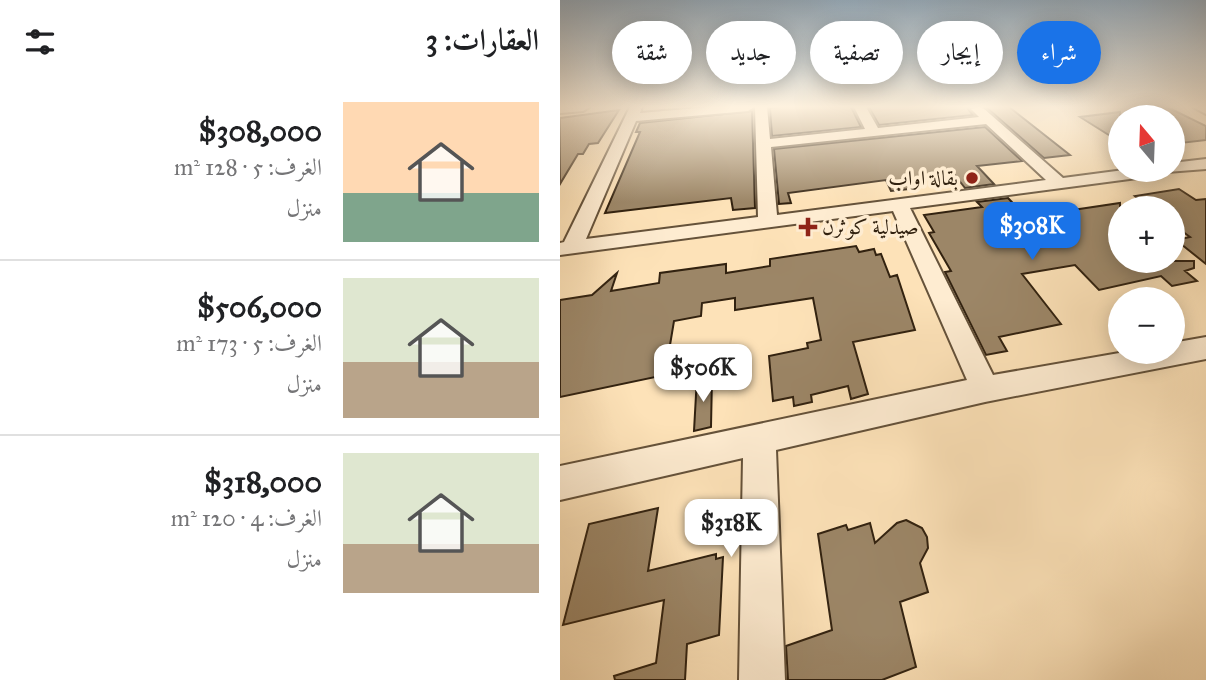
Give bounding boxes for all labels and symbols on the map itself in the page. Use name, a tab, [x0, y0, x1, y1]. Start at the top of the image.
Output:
north arrow	[1108, 105, 1185, 182]
place label: بقالة اواب	[888, 165, 958, 191]
marker: بقالة اواب	[964, 170, 980, 186]
pin: $308K	[983, 202, 1081, 262]
place label: صيدلية كوثرن	[822, 214, 919, 240]
marker: صيدلية كوثرن	[800, 219, 816, 235]
pin: $506K	[654, 344, 752, 404]
pin: $318K	[682, 500, 780, 559]

